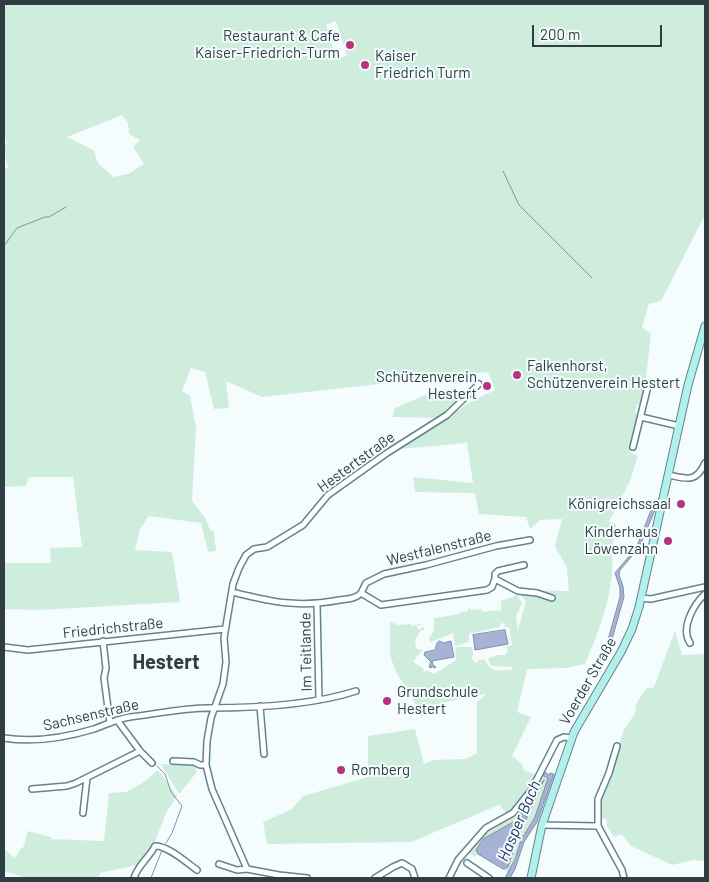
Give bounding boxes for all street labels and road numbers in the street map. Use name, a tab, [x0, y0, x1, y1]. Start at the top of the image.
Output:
street label: Hestertstraße	[314, 428, 398, 496]
street label: Westfalenstraße	[385, 526, 493, 570]
street label: Im Teitlande	[296, 612, 316, 692]
street label: Friedrichstraße	[62, 614, 164, 642]
street label: Voerder Straße	[556, 634, 620, 728]
street label: Sachsenstraße	[41, 695, 141, 735]

